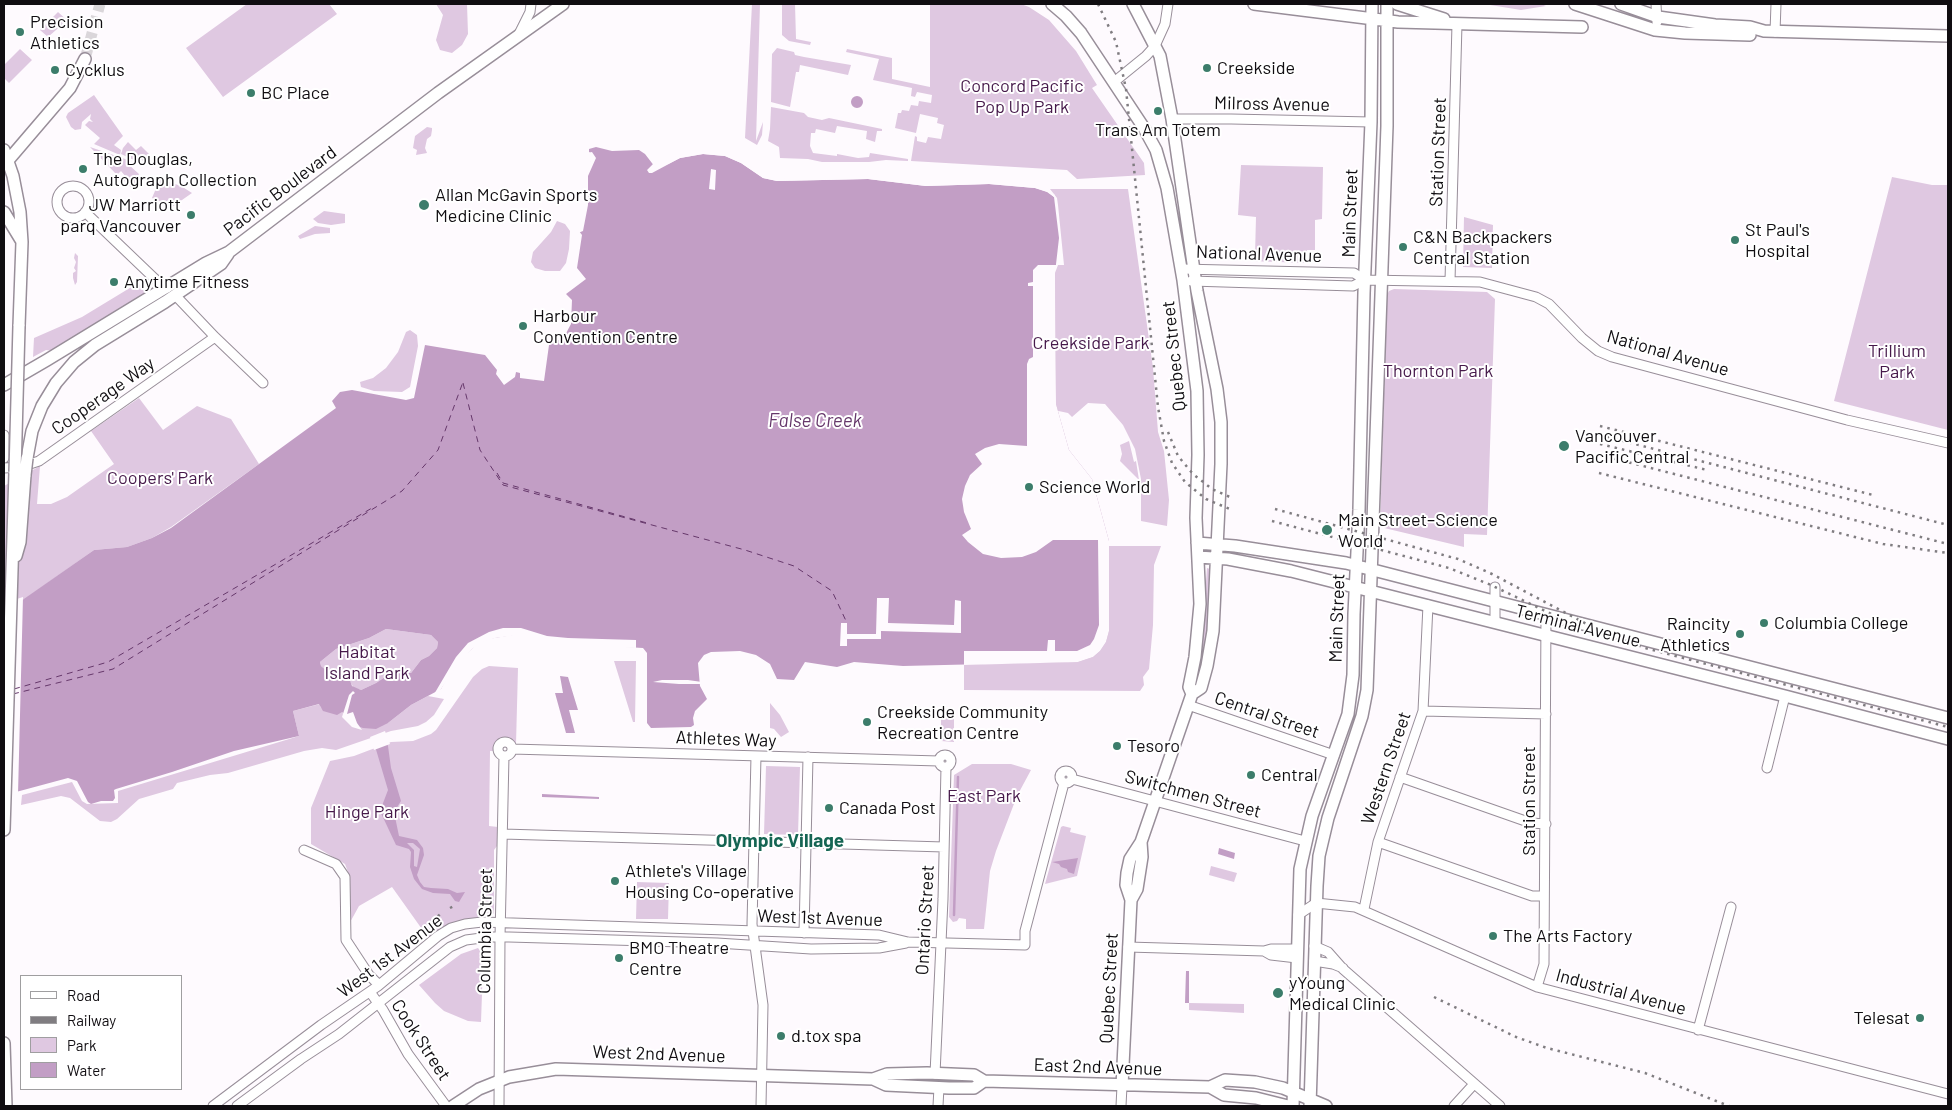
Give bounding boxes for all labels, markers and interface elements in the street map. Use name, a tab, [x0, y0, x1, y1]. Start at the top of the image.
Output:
place label: Precision Athletics	[30, 11, 103, 54]
marker: Precision Athletics	[14, 26, 26, 38]
place label: Creekside	[1217, 57, 1295, 79]
place label: Cycklus	[65, 59, 125, 81]
marker: Creekside	[1201, 62, 1213, 74]
marker: Cycklus	[49, 64, 61, 76]
park label: Concord Pacific Pop Up Park	[960, 75, 1084, 118]
place label: BC Place	[261, 82, 330, 104]
marker: BC Place	[245, 87, 257, 99]
street label: Milross Avenue	[1214, 92, 1330, 116]
street label: Station Street	[1425, 97, 1451, 207]
marker: Trans Am Totem	[1152, 105, 1164, 117]
place label: Trans Am Totem	[1095, 119, 1221, 141]
street label: Pacific Boulevard	[219, 142, 341, 240]
place label: The Douglas, Autograph Collection	[93, 148, 257, 190]
marker: The Douglas, Autograph Collection	[77, 163, 89, 175]
street label: Main Street	[1338, 168, 1362, 258]
place label: Allan McGavin Sports Medicine Clinic	[435, 184, 598, 226]
place label: JW Marriott parq Vancouver	[60, 194, 181, 236]
marker: Allan McGavin Sports Medicine Clinic	[417, 198, 431, 212]
marker: JW Marriott parq Vancouver	[185, 209, 197, 221]
place label: St Paul's Hospital	[1745, 219, 1810, 262]
place label: C&N Backpackers Central Station	[1413, 226, 1552, 268]
marker: St Paul's Hospital	[1729, 234, 1741, 246]
street label: National Avenue	[1196, 241, 1322, 267]
marker: C&N Backpackers Central Station	[1397, 241, 1409, 253]
place label: Anytime Fitness	[124, 271, 249, 293]
marker: Anytime Fitness	[108, 276, 120, 288]
street label: Quebec Street	[1157, 300, 1191, 412]
place label: Harbour Convention Centre	[533, 305, 678, 348]
marker: Harbour Convention Centre	[517, 320, 529, 332]
street label: National Avenue	[1604, 325, 1732, 381]
park label: Creekside Park	[1032, 332, 1150, 354]
park label: Trillium Park	[1868, 340, 1926, 382]
street label: Cooperage Way	[47, 353, 159, 439]
park label: Thornton Park	[1383, 360, 1493, 382]
water label: False Creek	[768, 410, 862, 432]
place label: Vancouver Pacific Central	[1575, 425, 1689, 468]
marker: Vancouver Pacific Central	[1557, 439, 1571, 453]
park label: Coopers' Park	[107, 467, 213, 489]
place label: Science World	[1039, 476, 1150, 498]
marker: Science World	[1023, 481, 1035, 493]
place label: Main Street–Science World	[1338, 509, 1498, 552]
marker: Main Street–Science World	[1320, 523, 1334, 537]
street label: Main Street	[1325, 573, 1349, 663]
street label: Terminal Avenue	[1513, 600, 1643, 652]
place label: Columbia College	[1774, 612, 1908, 634]
place label: Raincity Athletics	[1660, 613, 1730, 656]
marker: Columbia College	[1758, 617, 1770, 629]
marker: Raincity Athletics	[1734, 628, 1746, 640]
park label: Habitat Island Park	[324, 641, 410, 684]
street label: Central Street	[1212, 687, 1322, 743]
place label: Creekside Community Recreation Centre	[877, 701, 1048, 744]
street label: Western Street	[1357, 709, 1415, 827]
marker: Creekside Community Recreation Centre	[861, 716, 873, 728]
street label: Athletes Way	[675, 726, 777, 752]
place label: Tesoro	[1127, 735, 1180, 757]
marker: Tesoro	[1111, 740, 1123, 752]
street label: Station Street	[1518, 746, 1540, 856]
place label: Central	[1261, 764, 1318, 786]
street label: Switchmen Street	[1122, 765, 1264, 823]
marker: Central	[1245, 769, 1257, 781]
park label: East Park	[947, 785, 1021, 807]
place label: Canada Post	[839, 797, 936, 819]
park label: Hinge Park	[325, 801, 409, 823]
marker: Canada Post	[823, 802, 835, 814]
district label: Olympic Village	[716, 830, 844, 852]
place label: Athlete's Village Housing Co-operative	[625, 860, 794, 902]
street label: Ontario Street	[911, 864, 939, 976]
street label: Columbia Street	[473, 868, 497, 994]
marker: Athlete's Village Housing Co-operative	[609, 875, 621, 887]
street label: West 1st Avenue	[757, 905, 883, 931]
street label: West 1st Avenue	[333, 910, 447, 1002]
place label: The Arts Factory	[1503, 925, 1632, 947]
marker: The Arts Factory	[1487, 930, 1499, 942]
street label: Quebec Street	[1095, 932, 1123, 1044]
place label: BMO Theatre Centre	[629, 937, 729, 980]
marker: BMO Theatre Centre	[613, 952, 625, 964]
street label: Industrial Avenue	[1553, 964, 1689, 1020]
place label: yYoung Medical Clinic	[1289, 972, 1395, 1014]
legend	[20, 975, 182, 1090]
text: Road	[67, 986, 100, 1004]
marker: yYoung Medical Clinic	[1271, 986, 1285, 1000]
street label: Cook Street	[387, 995, 455, 1085]
place label: Telesat	[1854, 1007, 1910, 1029]
text: Railway	[67, 1011, 116, 1029]
marker: Telesat	[1914, 1012, 1926, 1024]
place label: d.tox spa	[791, 1025, 861, 1047]
marker: d.tox spa	[775, 1030, 787, 1042]
text: Park	[67, 1036, 96, 1054]
street label: West 2nd Avenue	[592, 1041, 726, 1067]
street label: East 2nd Avenue	[1033, 1054, 1163, 1080]
text: Water	[67, 1061, 106, 1079]

